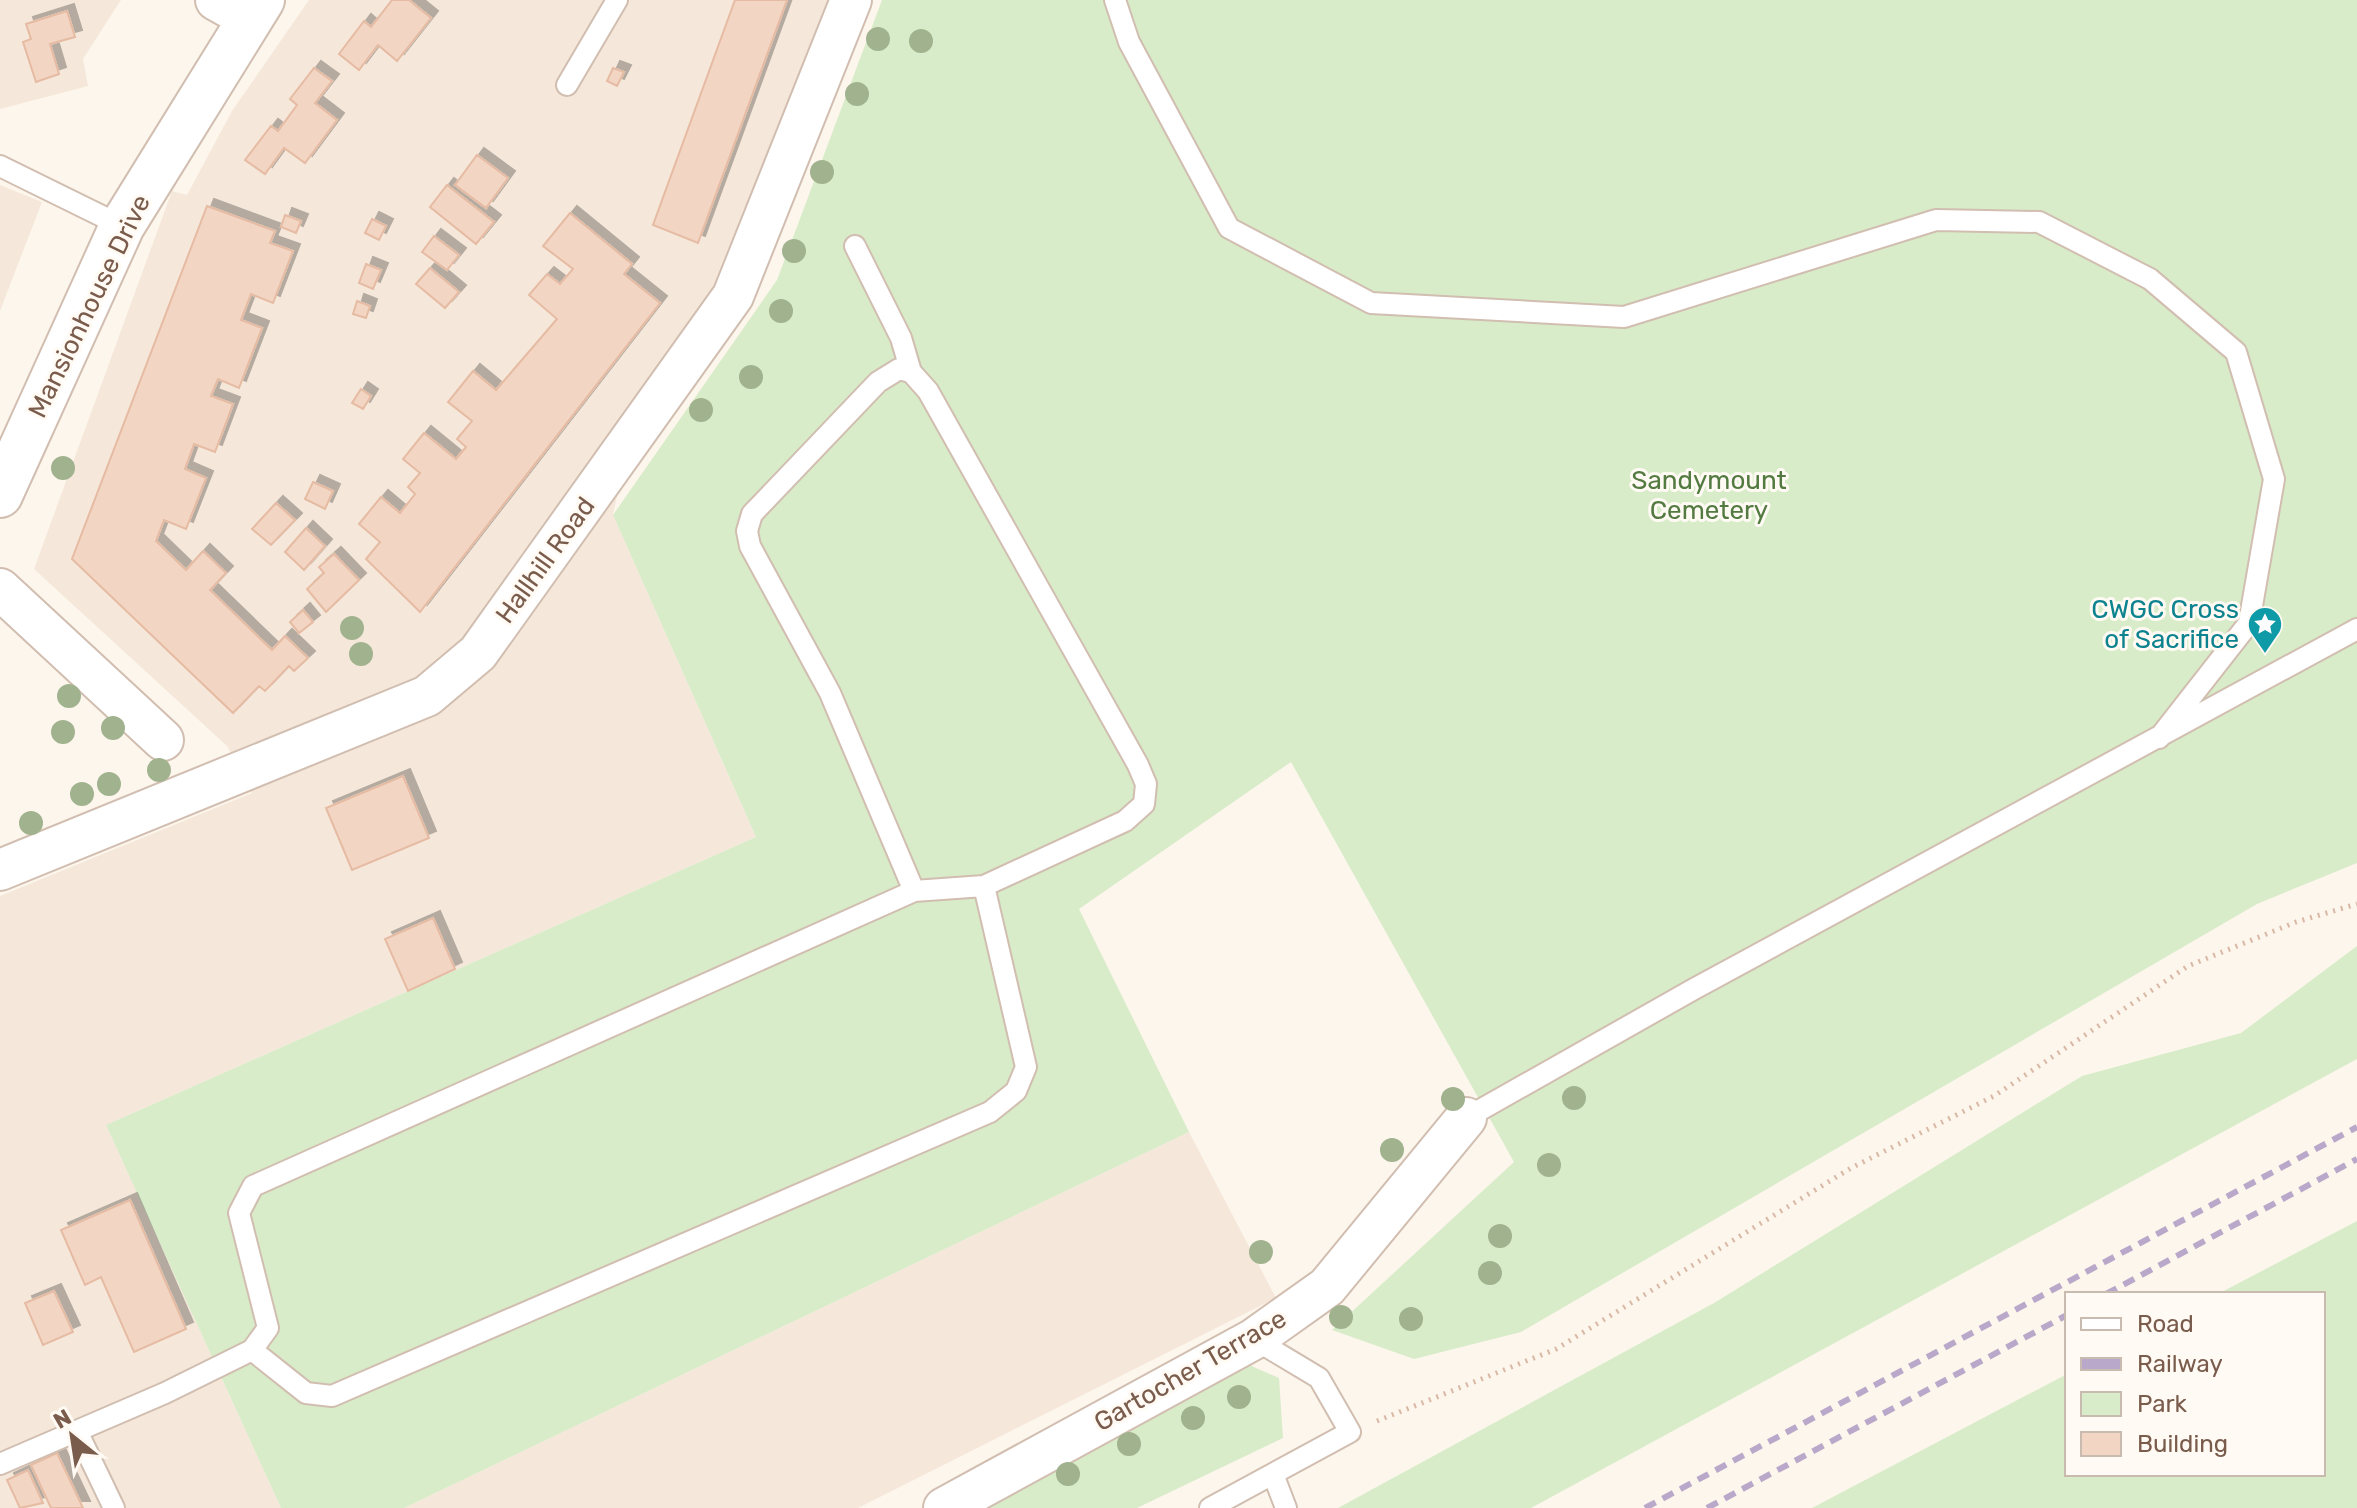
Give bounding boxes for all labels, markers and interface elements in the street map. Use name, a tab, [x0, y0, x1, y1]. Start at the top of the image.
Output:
street label: Mansionhouse Drive	[22, 190, 157, 423]
park label: Sandymount Cemetery	[1631, 465, 1787, 526]
street label: Hallhill Road	[489, 491, 602, 629]
place label: CWGC Cross of Sacrifice	[2091, 594, 2239, 655]
place icon: CWGC Cross of Sacrifice	[2246, 605, 2284, 655]
legend	[2065, 1292, 2325, 1476]
street label: Gartocher Terrace	[1089, 1303, 1292, 1438]
text: Road	[2137, 1310, 2194, 1338]
text: Railway	[2137, 1350, 2223, 1378]
text: Park	[2137, 1390, 2188, 1418]
north arrow	[32, 1396, 112, 1476]
text: N	[49, 1403, 76, 1435]
text: Building	[2137, 1430, 2228, 1458]

